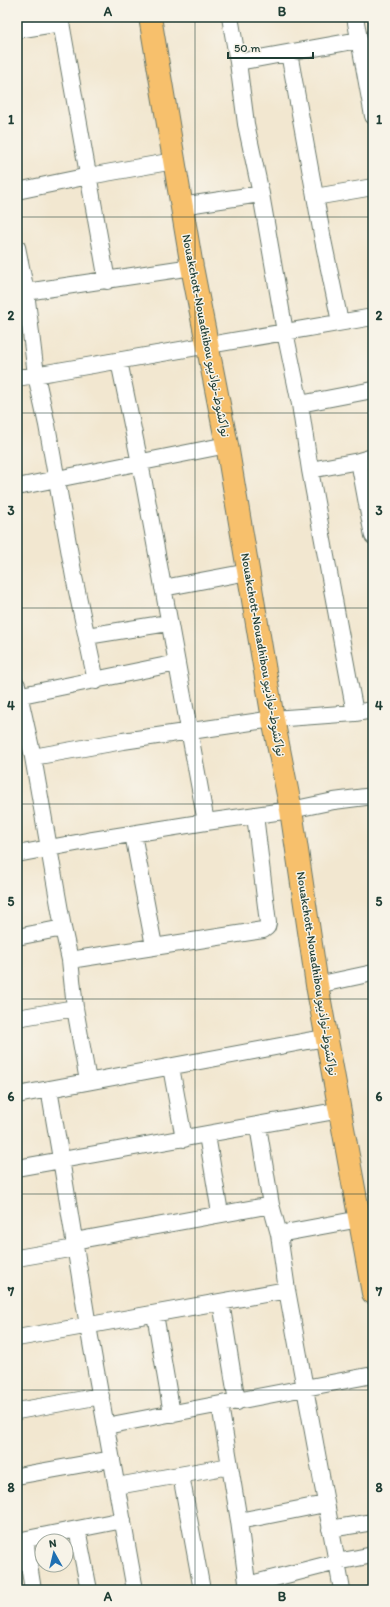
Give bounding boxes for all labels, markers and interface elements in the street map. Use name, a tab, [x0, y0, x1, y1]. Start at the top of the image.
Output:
text: A	[103, 4, 113, 19]
text: B	[278, 4, 287, 19]
scale bar	[228, 34, 313, 60]
text: 50 m	[234, 41, 260, 55]
text: 1	[8, 112, 14, 127]
text: 1	[376, 112, 382, 127]
street label: Nouakchott-Nouadhibou نواكشوط-نواذيبو	[178, 233, 233, 439]
text: 2	[8, 308, 15, 323]
text: 2	[376, 308, 383, 323]
text: 3	[7, 503, 15, 518]
text: 3	[375, 503, 383, 518]
street label: Nouakchott-Nouadhibou نواكشوط-نواذيبو	[237, 552, 288, 758]
text: 4	[7, 698, 15, 713]
text: 4	[375, 698, 383, 713]
street label: Nouakchott-Nouadhibou نواكشوط-نواذيبو	[293, 871, 340, 1078]
text: 5	[8, 894, 15, 909]
text: 5	[376, 894, 383, 909]
text: 6	[8, 1089, 15, 1104]
text: 6	[376, 1089, 383, 1104]
text: 7	[7, 1284, 15, 1299]
text: 7	[375, 1284, 383, 1299]
text: 8	[7, 1480, 15, 1495]
text: 8	[375, 1480, 383, 1495]
north arrow	[34, 1533, 74, 1573]
text: N	[48, 1537, 57, 1551]
text: A	[103, 1589, 113, 1604]
text: B	[278, 1589, 287, 1604]

